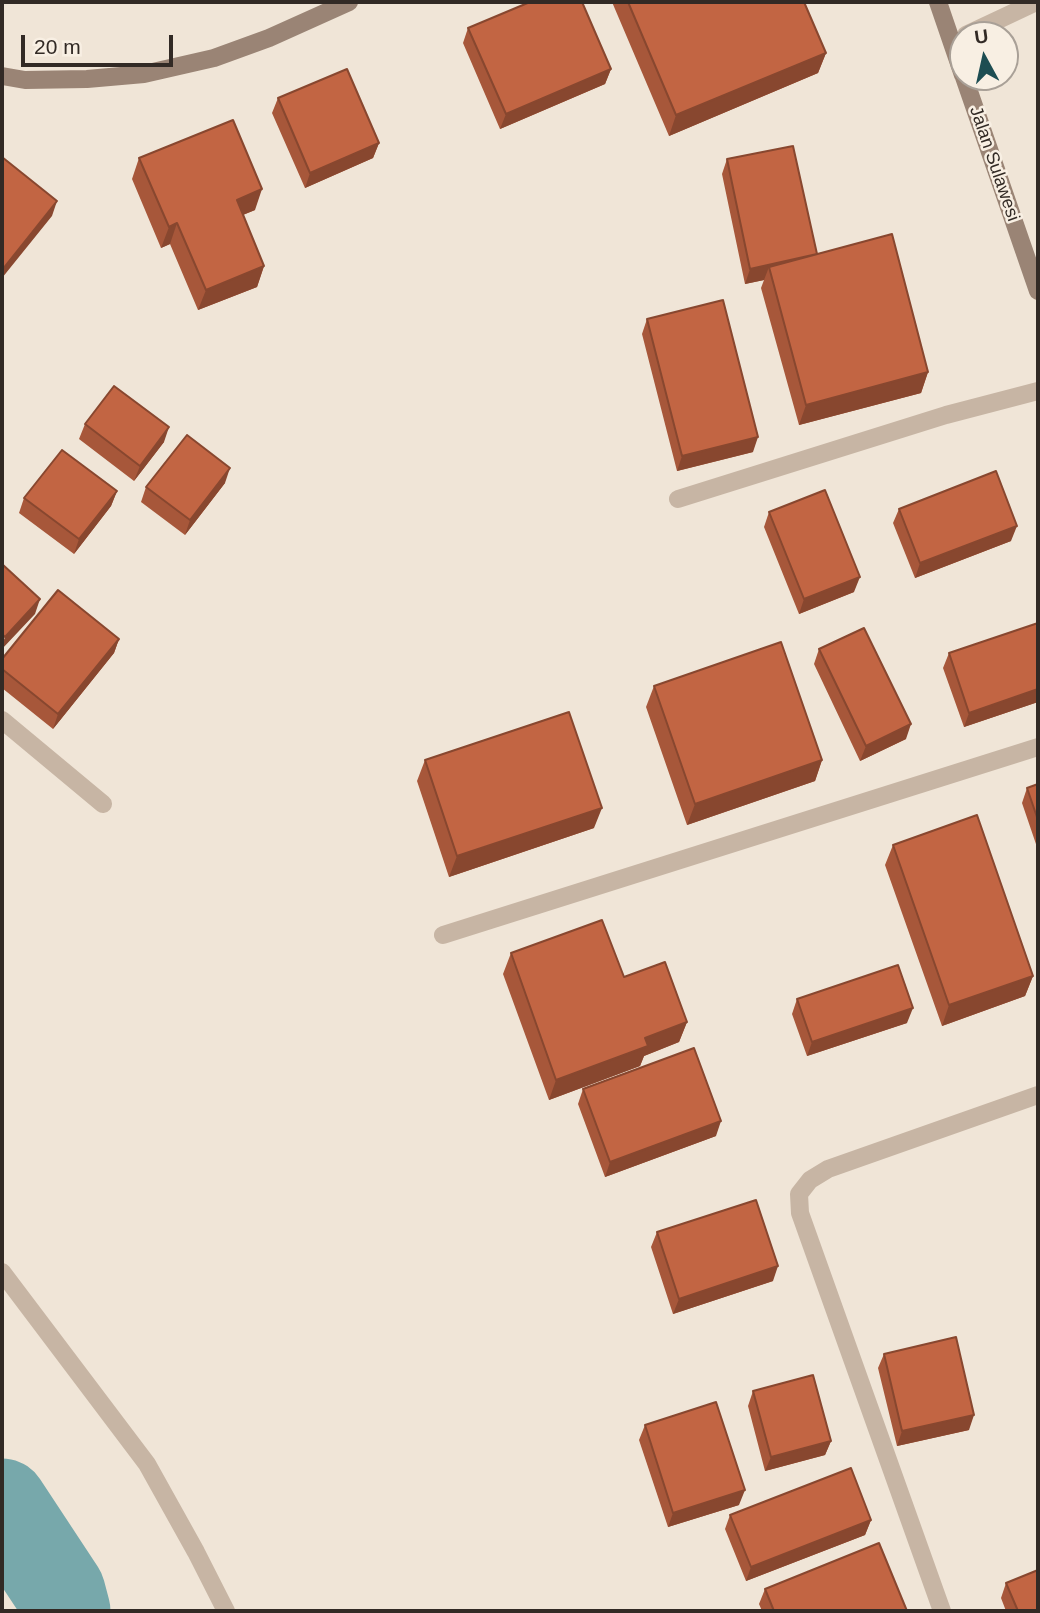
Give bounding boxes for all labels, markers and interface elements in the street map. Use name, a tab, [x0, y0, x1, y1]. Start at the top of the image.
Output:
scale bar	[24, 21, 177, 65]
north arrow	[949, 21, 1019, 91]
text: U	[973, 25, 990, 48]
text: 20 m	[34, 35, 81, 58]
street label: Jalan Sulawesi	[964, 104, 1024, 224]

